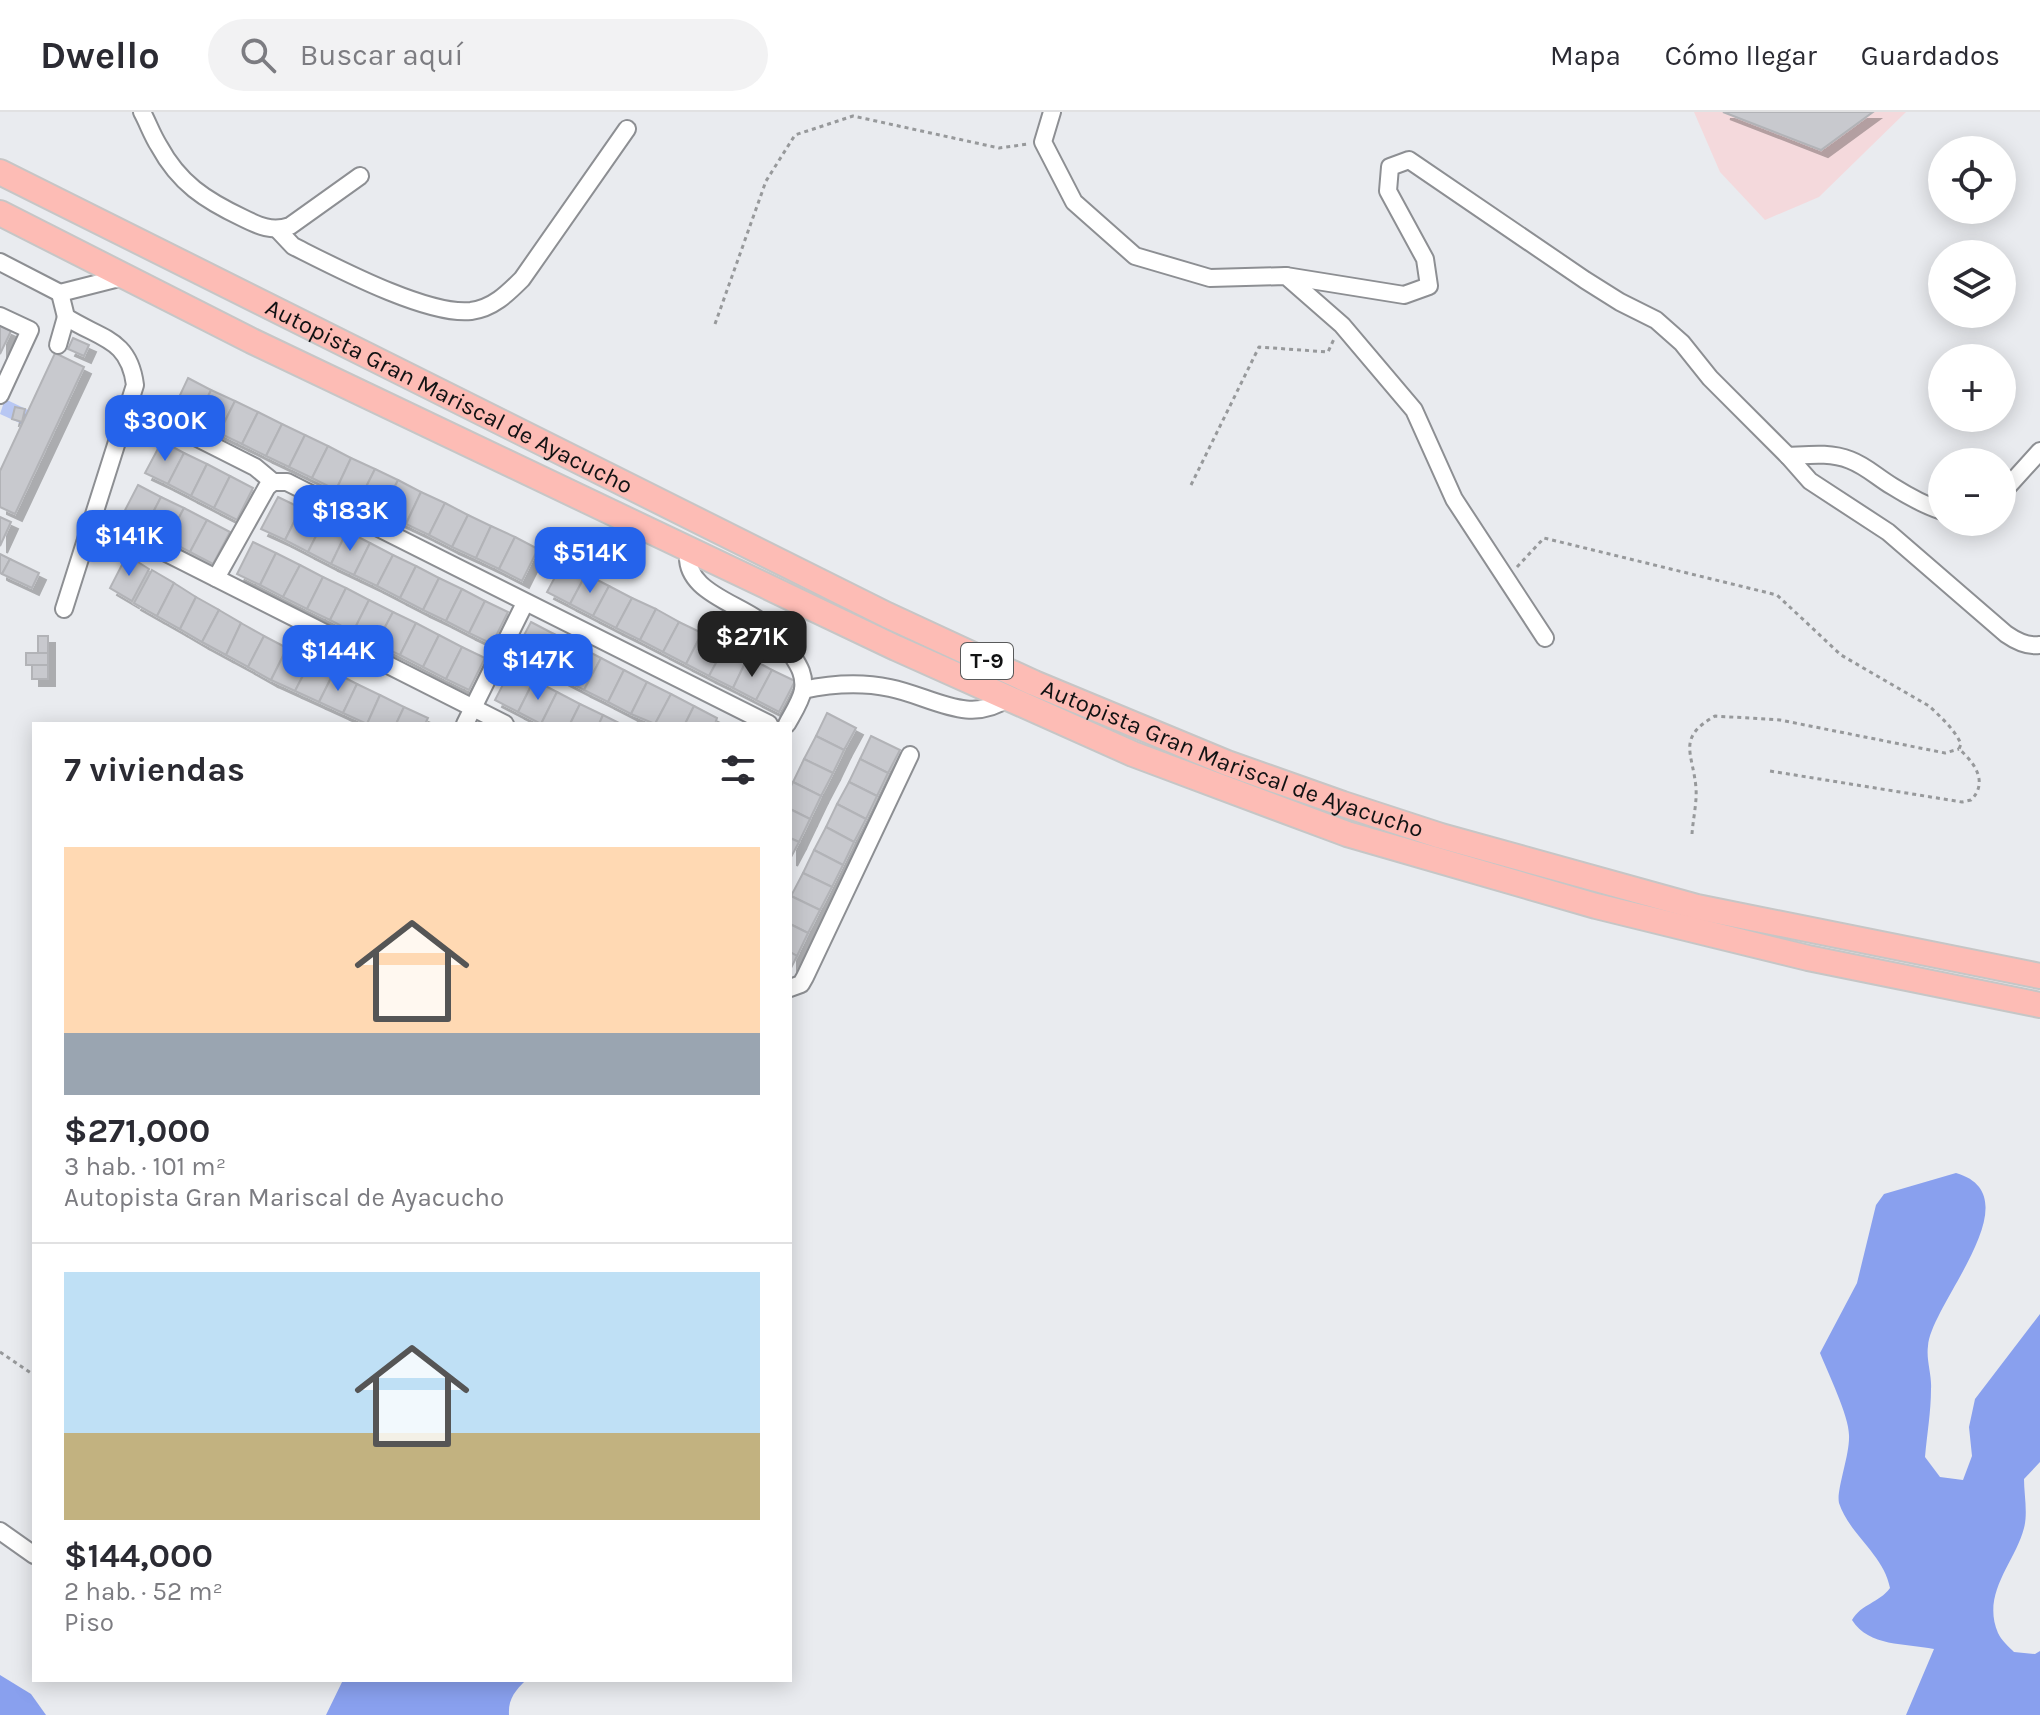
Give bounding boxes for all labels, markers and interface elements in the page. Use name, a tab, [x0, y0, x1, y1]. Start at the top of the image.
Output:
search box	[208, 19, 768, 91]
text: Dwello	[40, 33, 160, 78]
icon: search	[236, 33, 280, 77]
text: Buscar aquí	[300, 37, 463, 73]
text: Mapa	[1550, 39, 1621, 72]
text: Cómo llegar	[1665, 39, 1817, 72]
text: Guardados	[1861, 39, 2000, 72]
map controls	[1928, 136, 2016, 536]
button: locate	[1928, 136, 2016, 224]
button: layers	[1928, 240, 2016, 328]
street label: Autopista Gran Mariscal de Ayacucho	[261, 293, 637, 500]
button: +	[1928, 344, 2016, 432]
pin: $300K	[109, 395, 221, 463]
text: $300K	[123, 405, 207, 436]
button: −	[1928, 448, 2016, 536]
pin: $183K	[294, 485, 406, 553]
text: $183K	[311, 495, 389, 526]
pin: $141K	[73, 510, 185, 578]
text: $141K	[95, 520, 163, 551]
pin: $514K	[534, 527, 646, 595]
text: $514K	[553, 537, 627, 568]
pin: $271K	[696, 611, 808, 679]
text: $271K	[716, 621, 788, 652]
pin: $144K	[282, 625, 394, 693]
pin: $147K	[482, 634, 594, 702]
text: $144K	[300, 635, 376, 666]
road number: T-9	[961, 643, 1013, 679]
text: $147K	[502, 644, 574, 675]
street label: Autopista Gran Mariscal de Ayacucho	[1037, 674, 1427, 843]
icon: filters	[716, 748, 760, 792]
text: 7 viviendas	[64, 750, 245, 790]
icon: home	[340, 899, 484, 1043]
text: $271,000	[64, 1111, 210, 1151]
text: 3 hab. · 101 m²	[64, 1151, 226, 1182]
text: Autopista Gran Mariscal de Ayacucho	[64, 1182, 504, 1213]
icon: home	[340, 1324, 484, 1468]
text: $144,000	[64, 1536, 213, 1576]
text: 2 hab. · 52 m²	[64, 1576, 223, 1607]
text: Piso	[64, 1607, 114, 1638]

